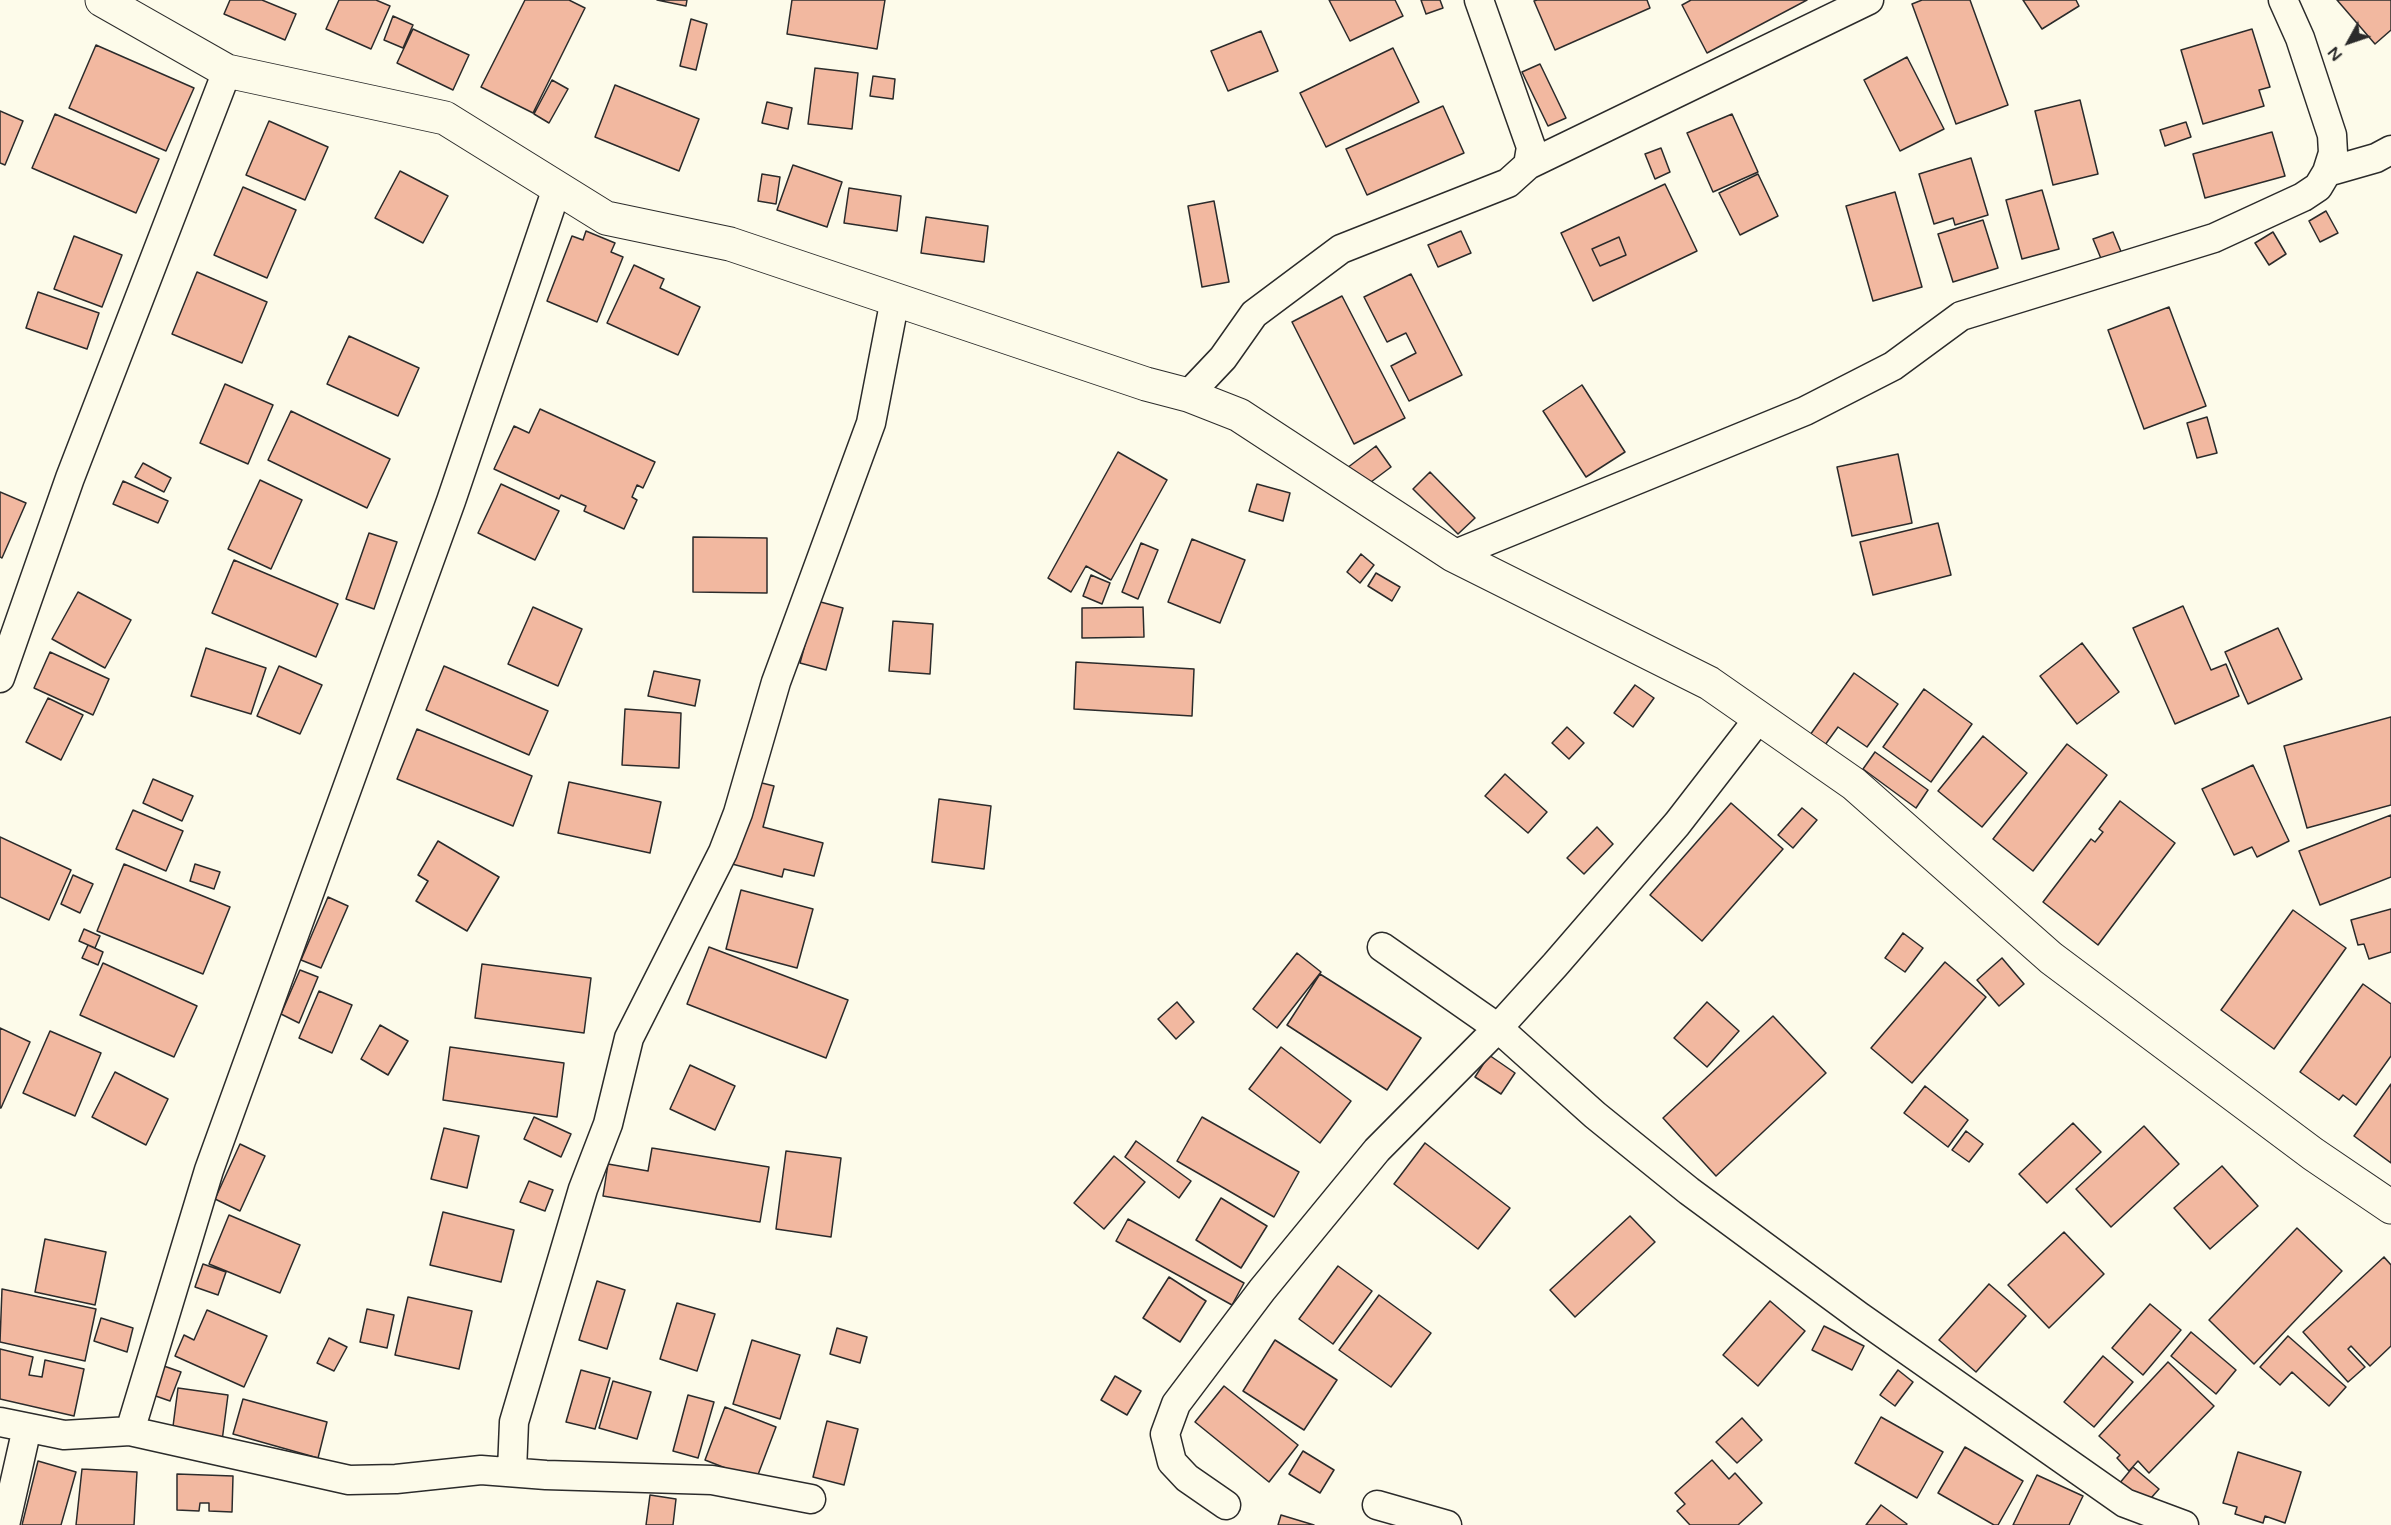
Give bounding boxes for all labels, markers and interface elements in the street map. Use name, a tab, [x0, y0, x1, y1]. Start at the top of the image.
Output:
north arrow	[2319, 12, 2379, 72]
text: N	[2323, 42, 2347, 65]

